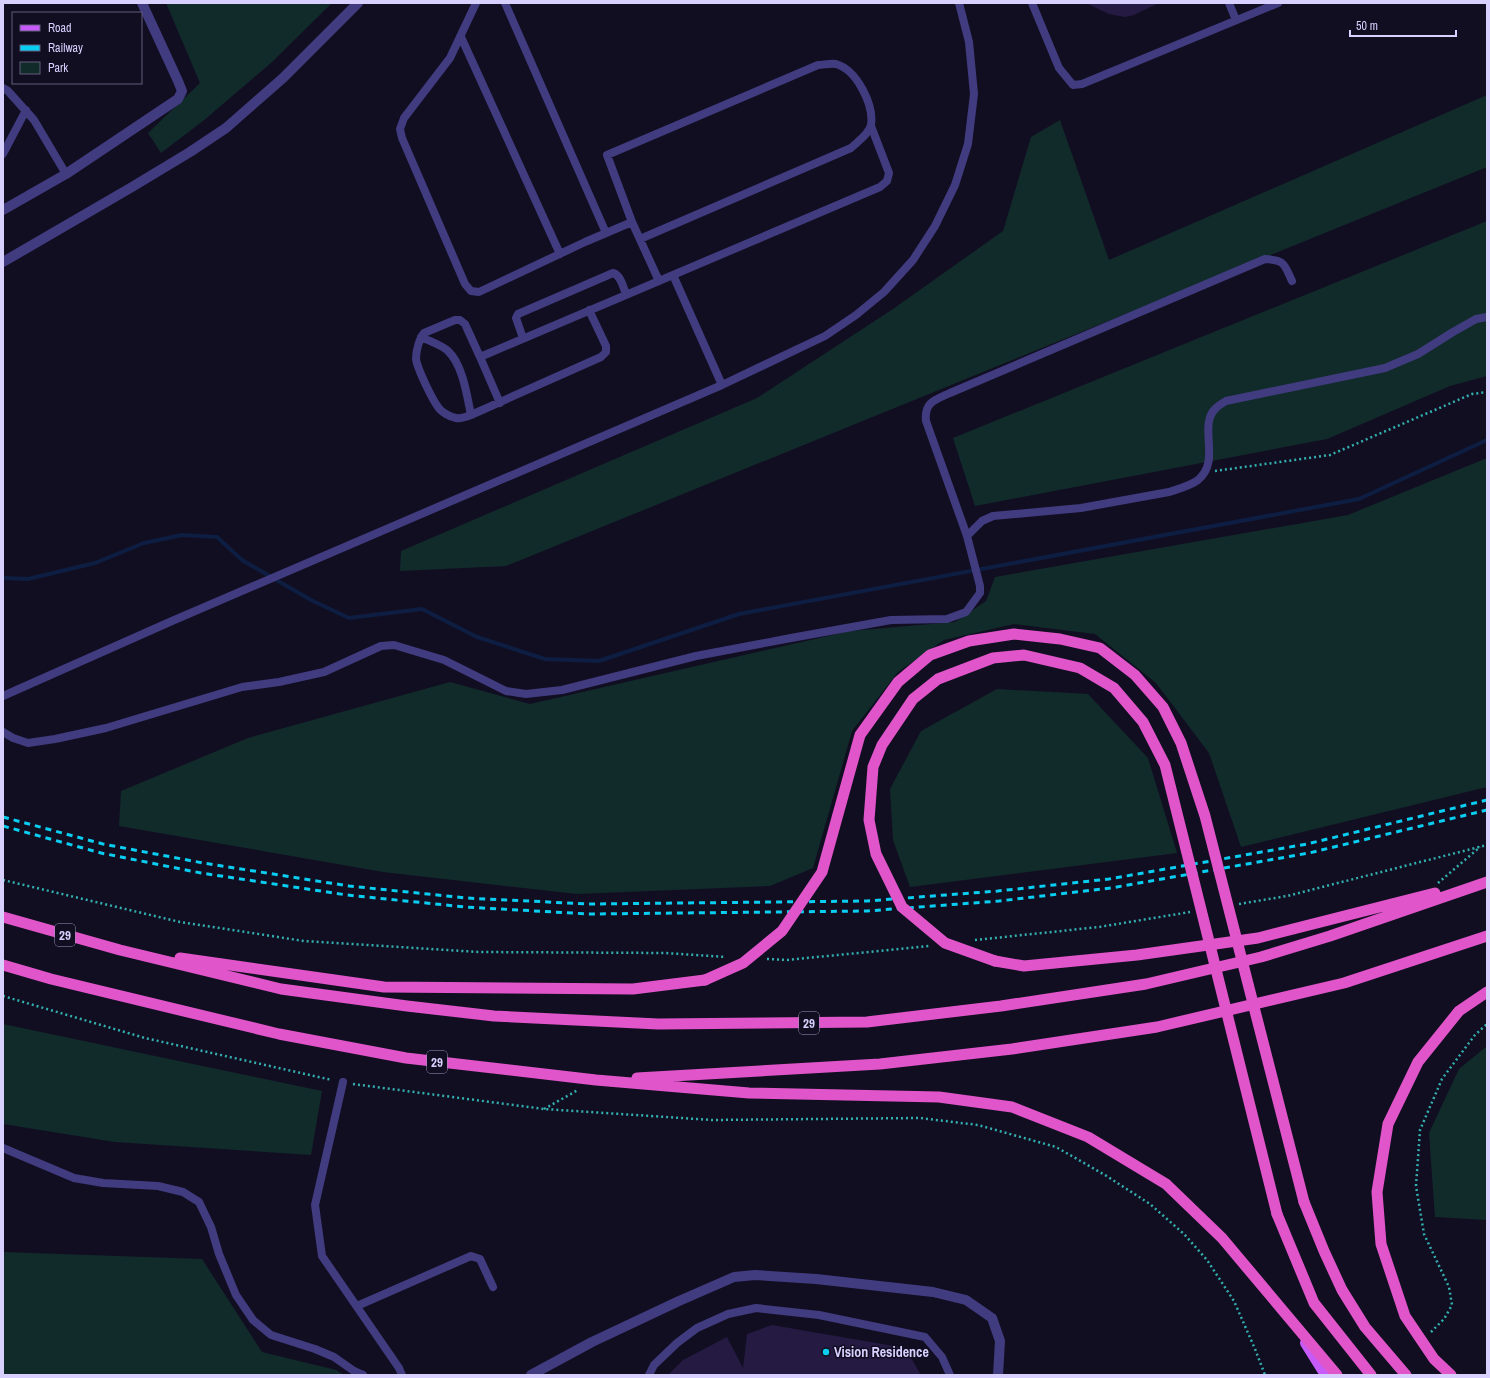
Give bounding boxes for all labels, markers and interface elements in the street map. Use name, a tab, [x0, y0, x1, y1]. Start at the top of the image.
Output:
legend	[12, 12, 142, 84]
scale bar	[1350, 12, 1456, 38]
text: 50 m	[1356, 18, 1378, 34]
text: Road	[48, 20, 72, 36]
text: Railway	[48, 40, 83, 56]
text: Park	[48, 60, 68, 76]
road number: 29	[55, 924, 75, 946]
road number: 29	[799, 1012, 819, 1034]
road number: 29	[427, 1051, 447, 1073]
place label: Vision Residence	[834, 1343, 929, 1361]
marker: Vision Residence	[821, 1347, 831, 1357]

